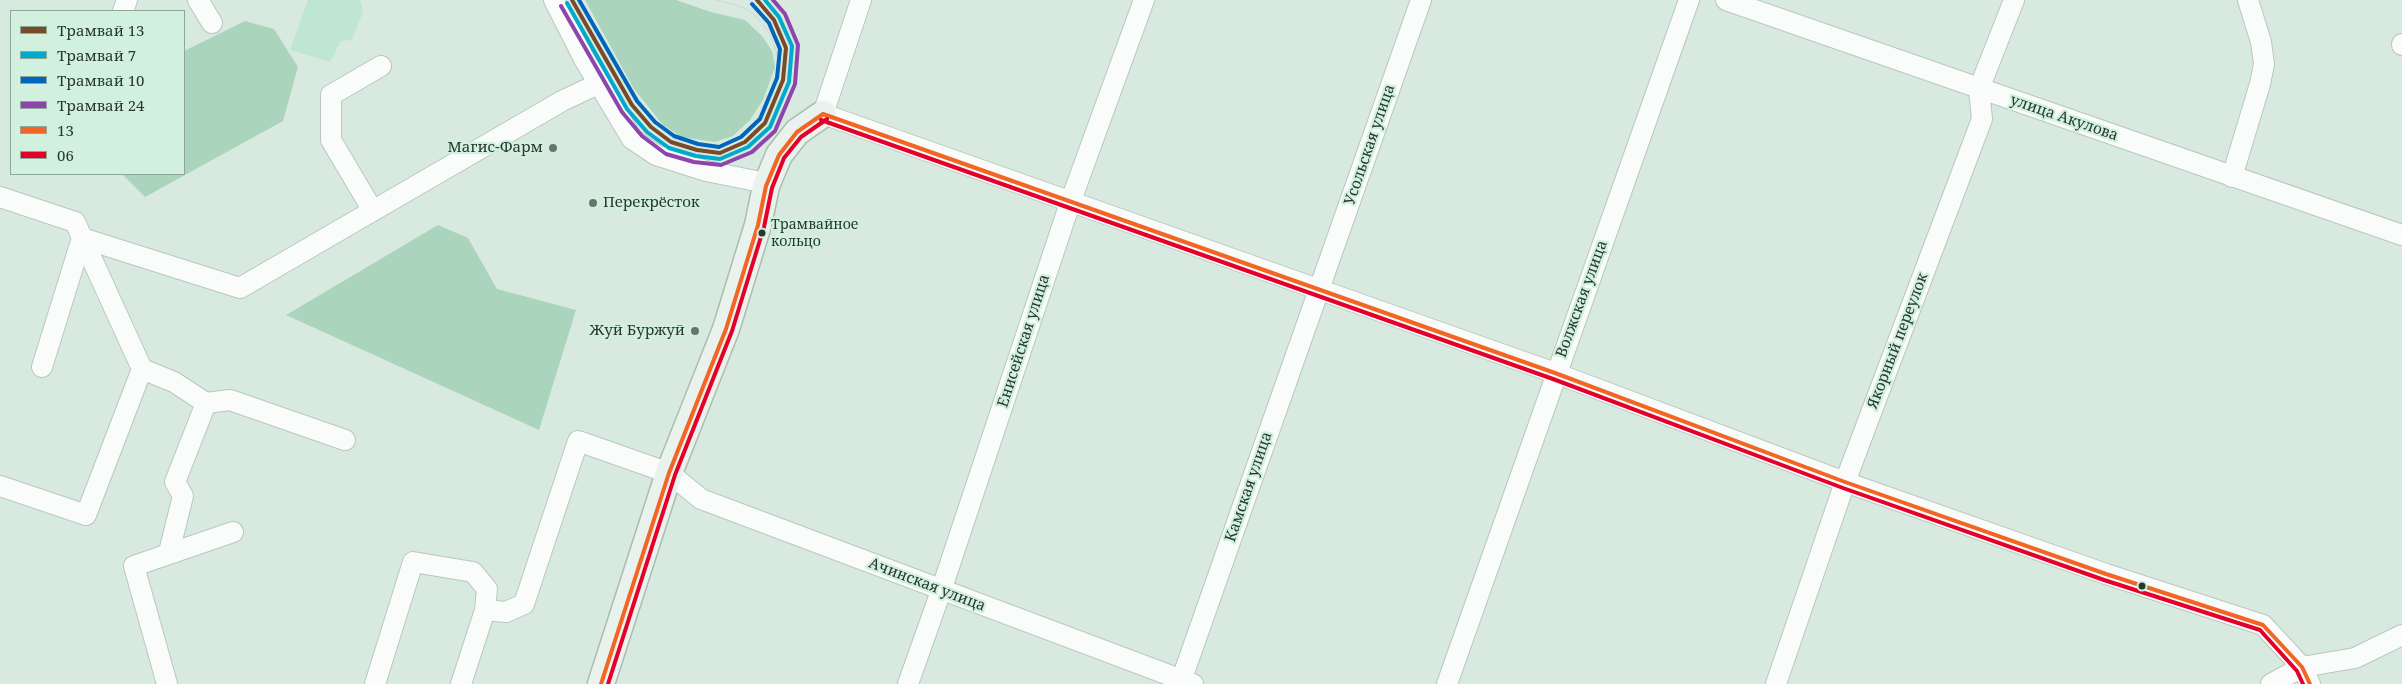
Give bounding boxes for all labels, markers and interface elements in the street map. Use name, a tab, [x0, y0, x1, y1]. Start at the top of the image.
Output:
legend	[10, 10, 185, 175]
text: Трамвай 13	[57, 20, 144, 40]
text: Трамвай 7	[57, 45, 136, 65]
text: Трамвай 10	[57, 70, 144, 90]
street label: Усольская улица	[1341, 82, 1399, 208]
street label: улица Акулова	[2008, 91, 2120, 145]
text: Трамвай 24	[57, 95, 144, 115]
text: 13	[57, 120, 74, 140]
place label: Магис-Фарм	[447, 139, 543, 157]
marker: Магис-Фарм	[547, 142, 559, 154]
text: 06	[57, 145, 74, 165]
place label: Перекрёсток	[603, 194, 700, 212]
marker: Перекрёсток	[587, 197, 599, 209]
place label: Трамвайное кольцо	[771, 217, 858, 250]
marker: Трамвайное кольцо	[757, 228, 767, 238]
street label: Волжская улица	[1552, 238, 1612, 360]
street label: Якорный переулок	[1864, 271, 1932, 411]
street label: Енисейская улица	[994, 272, 1054, 410]
place label: Жуй Буржуй	[590, 322, 685, 340]
marker: Жуй Буржуй	[689, 325, 701, 337]
street label: Камская улица	[1222, 430, 1276, 544]
street label: Ачинская улица	[866, 554, 988, 616]
unlabelled marker	[2137, 581, 2147, 591]

